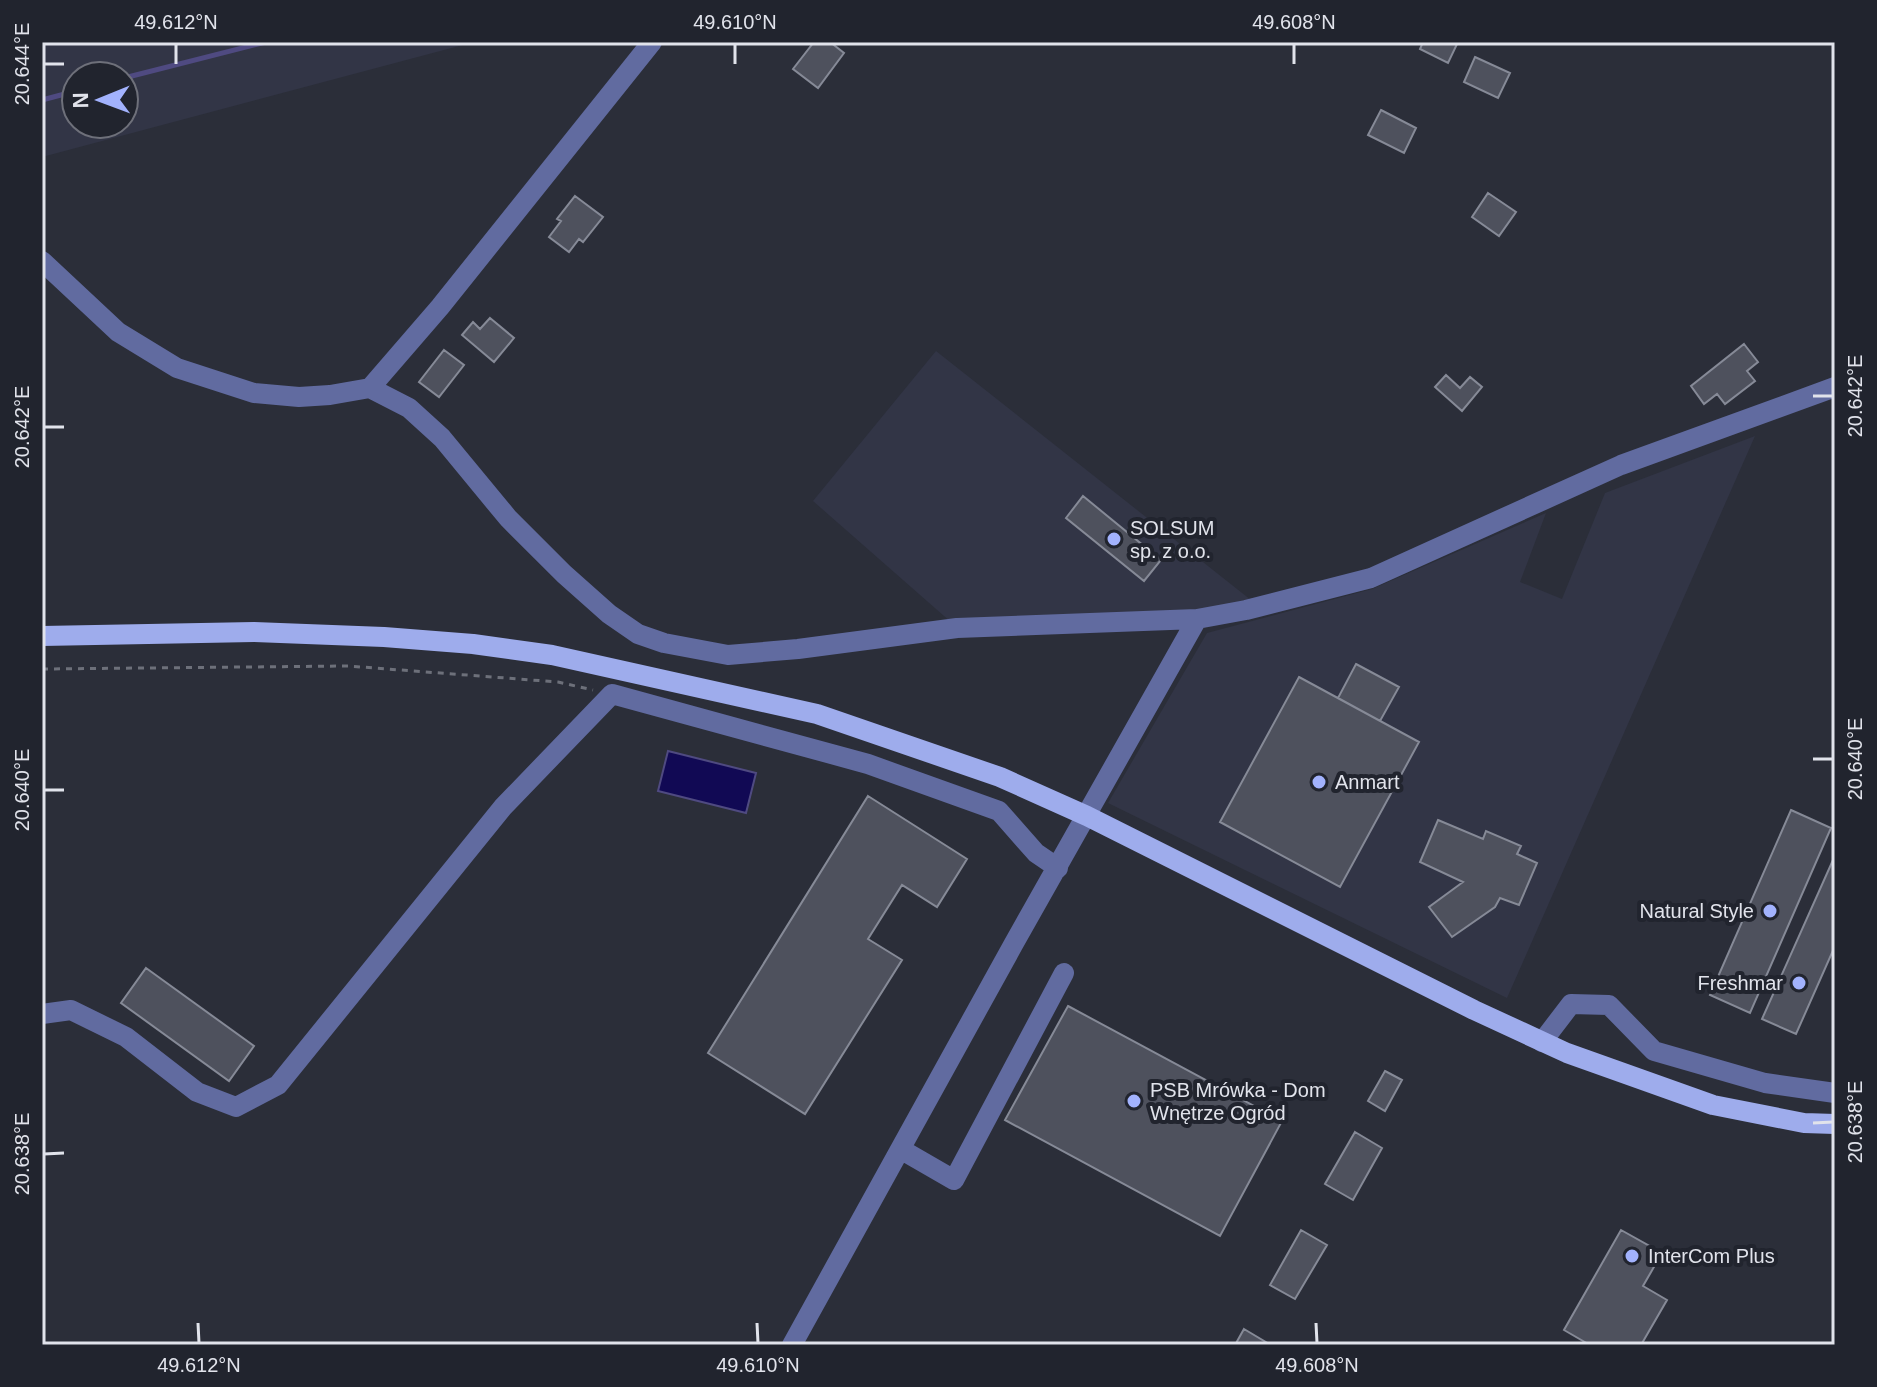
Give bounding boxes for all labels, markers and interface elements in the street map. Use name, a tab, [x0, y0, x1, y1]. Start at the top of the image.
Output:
text: 49.612°N	[134, 11, 218, 33]
text: 49.610°N	[693, 11, 777, 33]
text: 49.608°N	[1252, 11, 1336, 33]
text: 20.644°E	[11, 23, 33, 105]
north arrow	[60, 60, 140, 140]
text: N	[68, 92, 93, 109]
text: 20.642°E	[1844, 355, 1866, 437]
text: 20.642°E	[11, 386, 33, 468]
place label: SOLSUM sp. z o.o.	[1130, 517, 1214, 562]
marker: SOLSUM sp. z o.o.	[1105, 530, 1123, 548]
text: 20.640°E	[1844, 718, 1866, 800]
text: 20.640°E	[11, 749, 33, 831]
place label: Anmart	[1335, 771, 1400, 793]
marker: Anmart	[1310, 773, 1328, 791]
place label: Natural Style	[1640, 900, 1754, 922]
marker: Natural Style	[1761, 902, 1779, 920]
place label: Freshmar	[1697, 972, 1783, 994]
marker: Freshmar	[1790, 974, 1808, 992]
place label: PSB Mrówka - Dom Wnętrze Ogród	[1150, 1079, 1326, 1124]
text: 20.638°E	[1844, 1081, 1866, 1163]
marker: PSB Mrówka - Dom Wnętrze Ogród	[1125, 1092, 1143, 1110]
text: 20.638°E	[11, 1113, 33, 1195]
place label: InterCom Plus	[1648, 1245, 1775, 1267]
marker: InterCom Plus	[1623, 1247, 1641, 1265]
text: 49.612°N	[157, 1354, 241, 1376]
text: 49.610°N	[716, 1354, 800, 1376]
text: 49.608°N	[1275, 1354, 1359, 1376]

